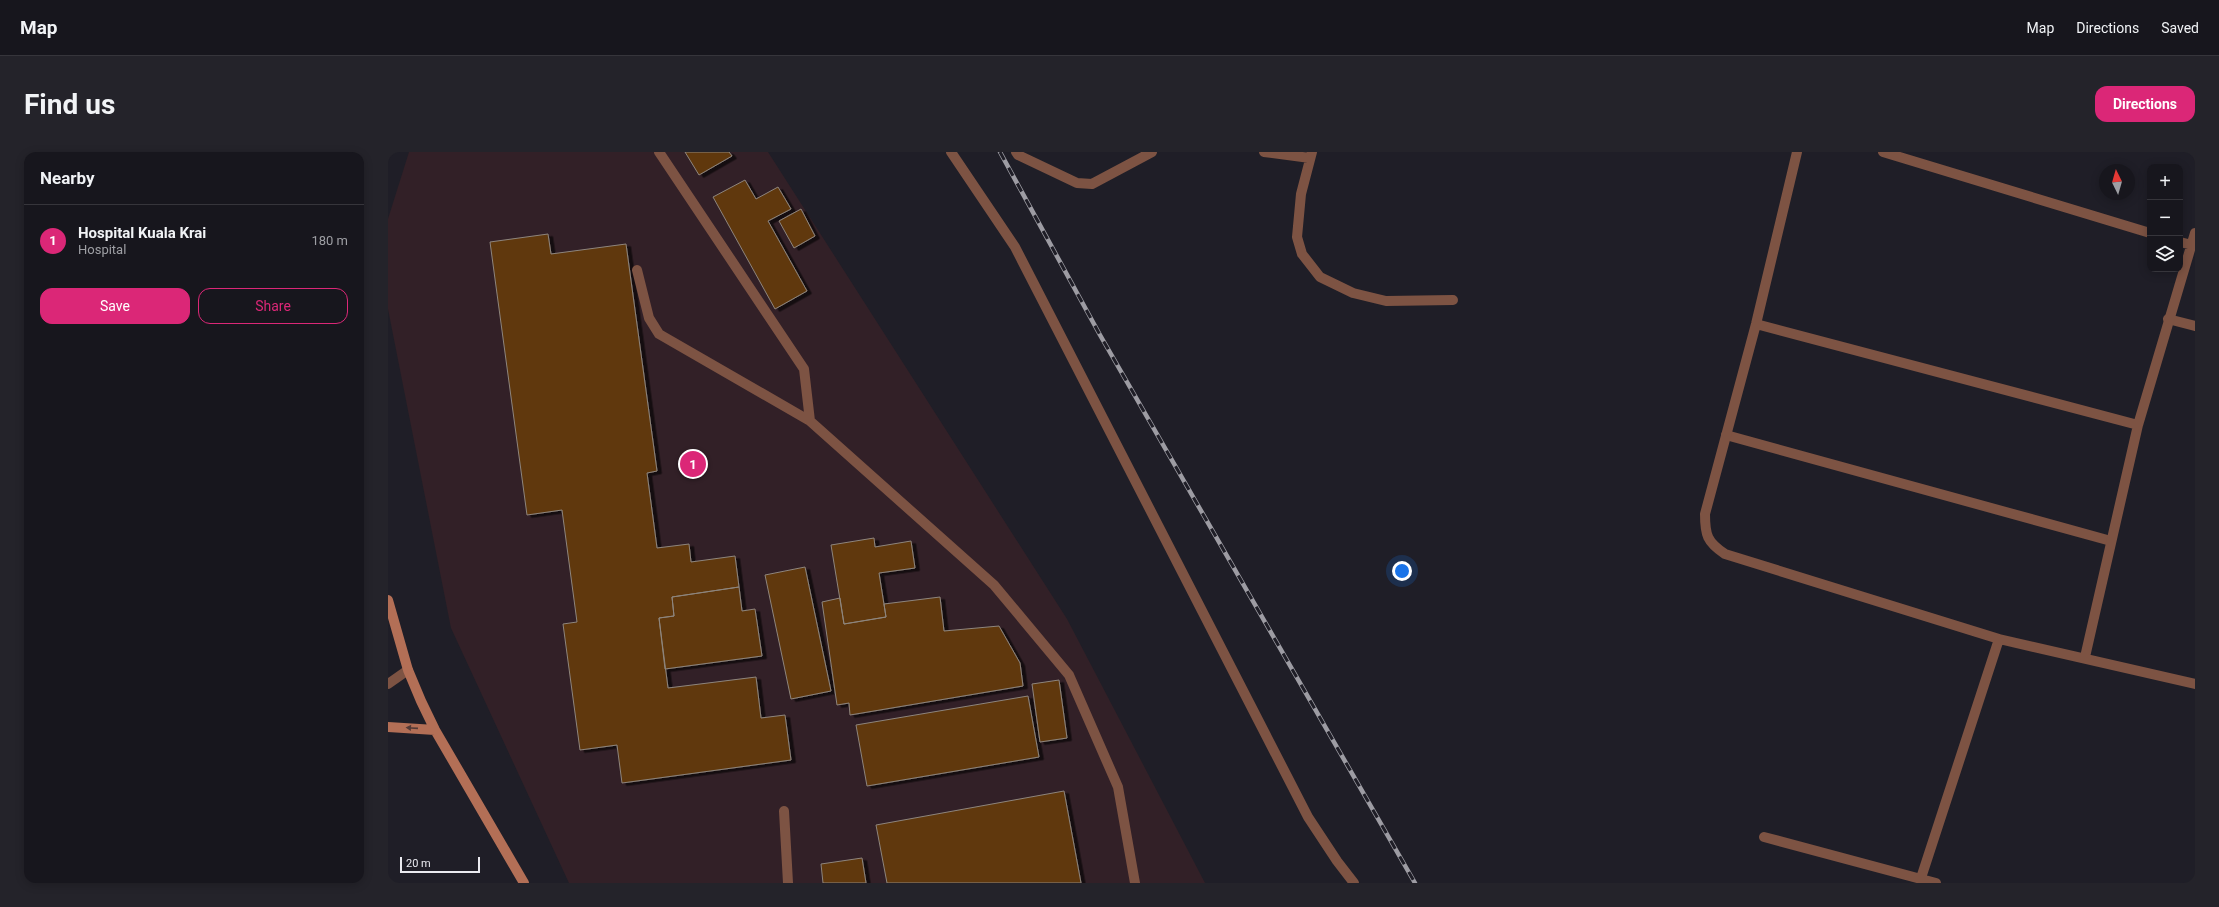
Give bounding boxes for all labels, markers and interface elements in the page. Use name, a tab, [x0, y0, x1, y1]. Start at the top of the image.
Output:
text: Map	[20, 16, 58, 39]
text: Map	[2027, 20, 2054, 36]
text: Directions	[2076, 20, 2139, 36]
text: Saved	[2161, 20, 2199, 36]
button: Directions	[2095, 86, 2195, 122]
text: Find us	[24, 88, 115, 121]
north arrow	[2099, 164, 2135, 200]
map controls	[2147, 164, 2183, 272]
button: +	[2147, 164, 2183, 200]
text: Nearby	[40, 168, 95, 188]
button: −	[2147, 200, 2183, 236]
text: Hospital Kuala Krai	[78, 224, 206, 242]
text: 1	[49, 233, 57, 248]
text: 180 m	[311, 233, 348, 248]
button: layers	[2147, 236, 2183, 272]
text: Hospital	[78, 242, 126, 257]
button: Save	[40, 288, 190, 324]
button: Share	[198, 288, 348, 324]
pin: 1	[680, 449, 706, 479]
your location	[1392, 561, 1412, 581]
one-way arrow	[406, 725, 418, 732]
scale bar	[400, 855, 480, 874]
text: 20 m	[406, 857, 431, 870]

